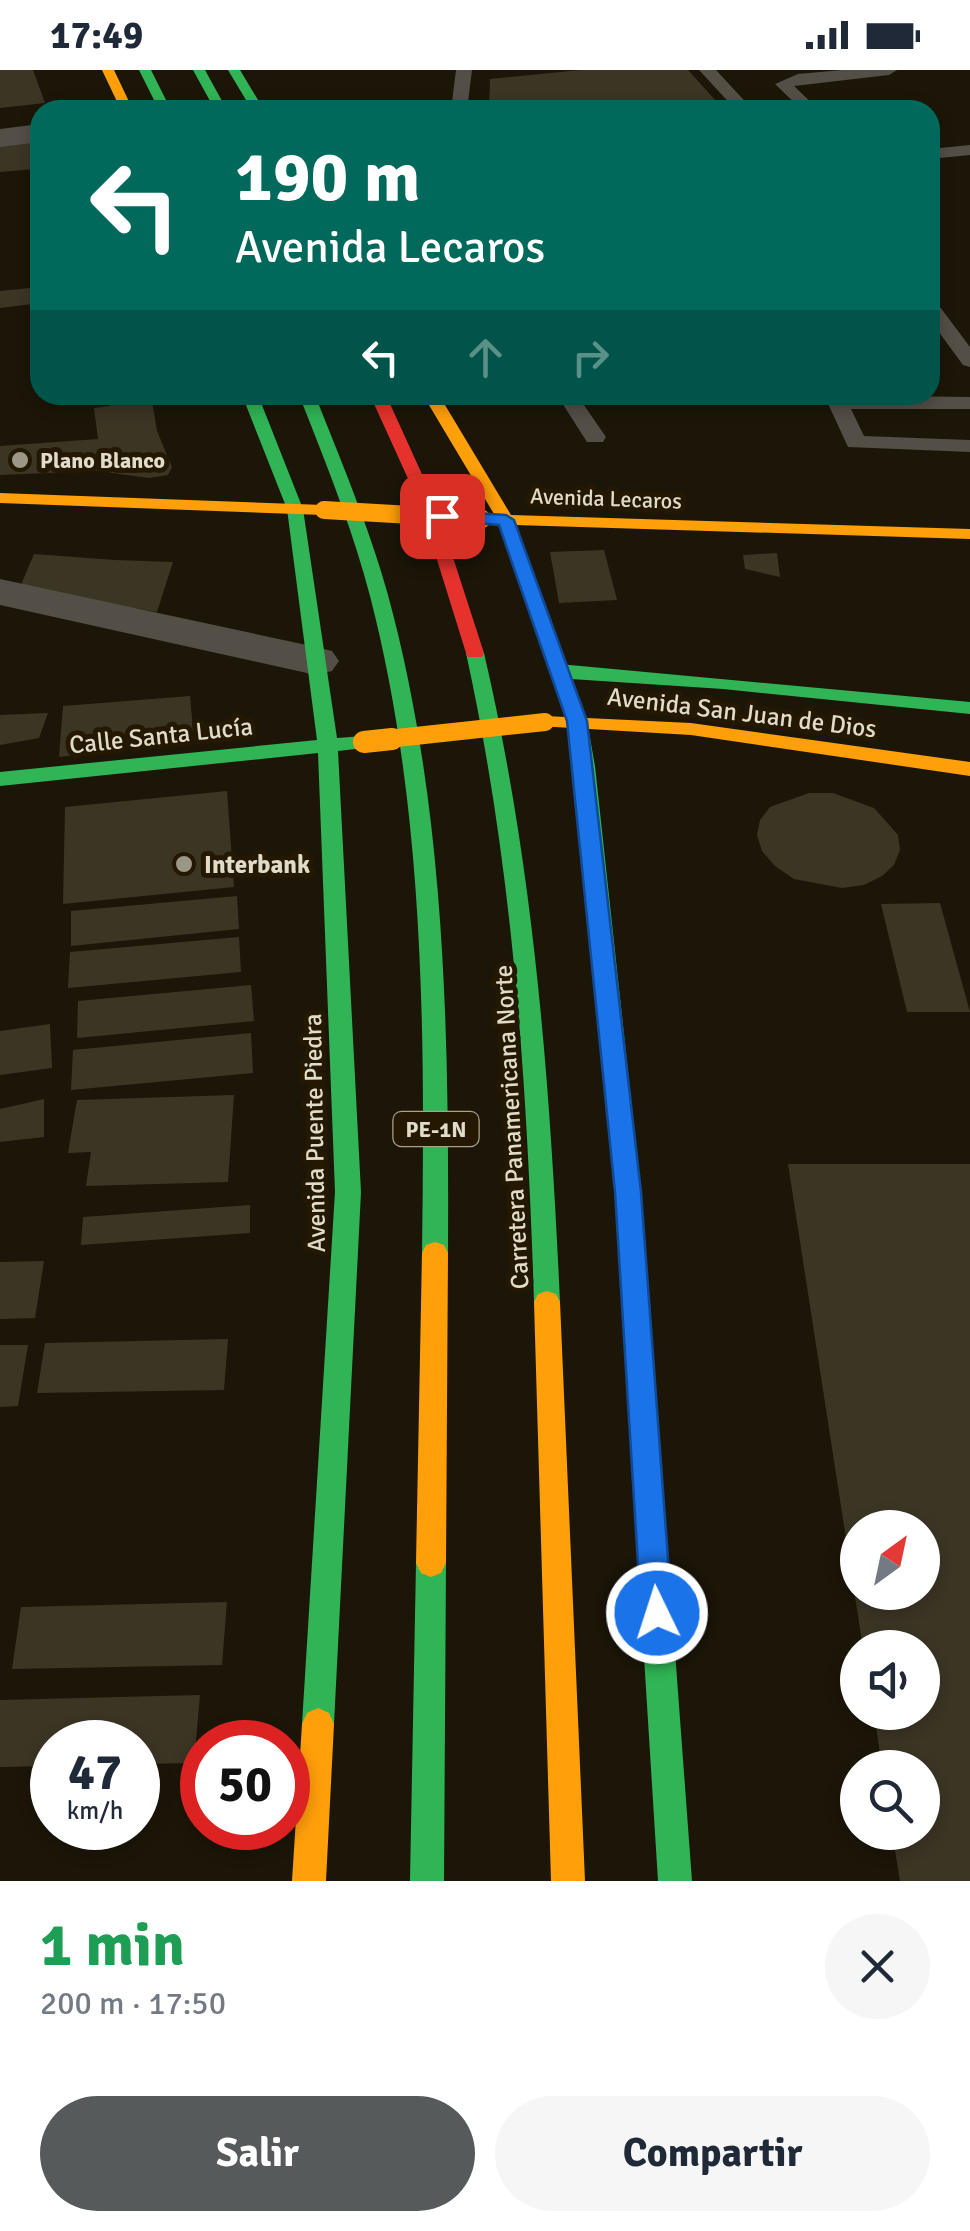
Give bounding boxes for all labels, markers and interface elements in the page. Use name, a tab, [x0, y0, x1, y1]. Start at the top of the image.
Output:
text: 17:49	[50, 12, 143, 59]
text: 190 m	[235, 134, 420, 220]
icon: left	[70, 140, 200, 270]
text: Avenida Lecaros	[235, 220, 545, 275]
icon: left	[353, 330, 408, 385]
icon: ahead	[458, 330, 513, 385]
icon: right	[563, 330, 618, 385]
place label: Plano Blanco	[40, 447, 165, 474]
marker: Plano Blanco	[9, 449, 31, 471]
pin	[400, 474, 485, 559]
street label: Avenida Lecaros	[530, 482, 682, 515]
icon: arrive	[415, 489, 470, 544]
street label: Avenida San Juan de Dios	[606, 681, 878, 744]
street label: Calle Santa Lucía	[68, 710, 254, 761]
place label: Interbank	[204, 849, 310, 880]
marker: Interbank	[173, 853, 195, 875]
street label: Carretera Panamericana Norte	[488, 964, 535, 1290]
street label: Avenida Puente Piedra	[297, 1013, 332, 1253]
road number: PE-1N	[394, 1112, 478, 1146]
north arrow	[840, 1510, 940, 1610]
map controls	[840, 1510, 940, 1850]
position arrow	[605, 1561, 709, 1665]
button: sound	[840, 1630, 940, 1730]
speed limit sign: 50	[180, 1720, 310, 1850]
text: 47	[68, 1742, 122, 1804]
button: search	[840, 1750, 940, 1850]
text: km/h	[67, 1795, 123, 1826]
text: 1 min	[40, 1909, 185, 1983]
button: close	[825, 1914, 930, 2019]
text: 200 m · 17:50	[40, 1984, 226, 2023]
button: Salir	[40, 2096, 475, 2211]
button: Compartir	[495, 2096, 930, 2211]

